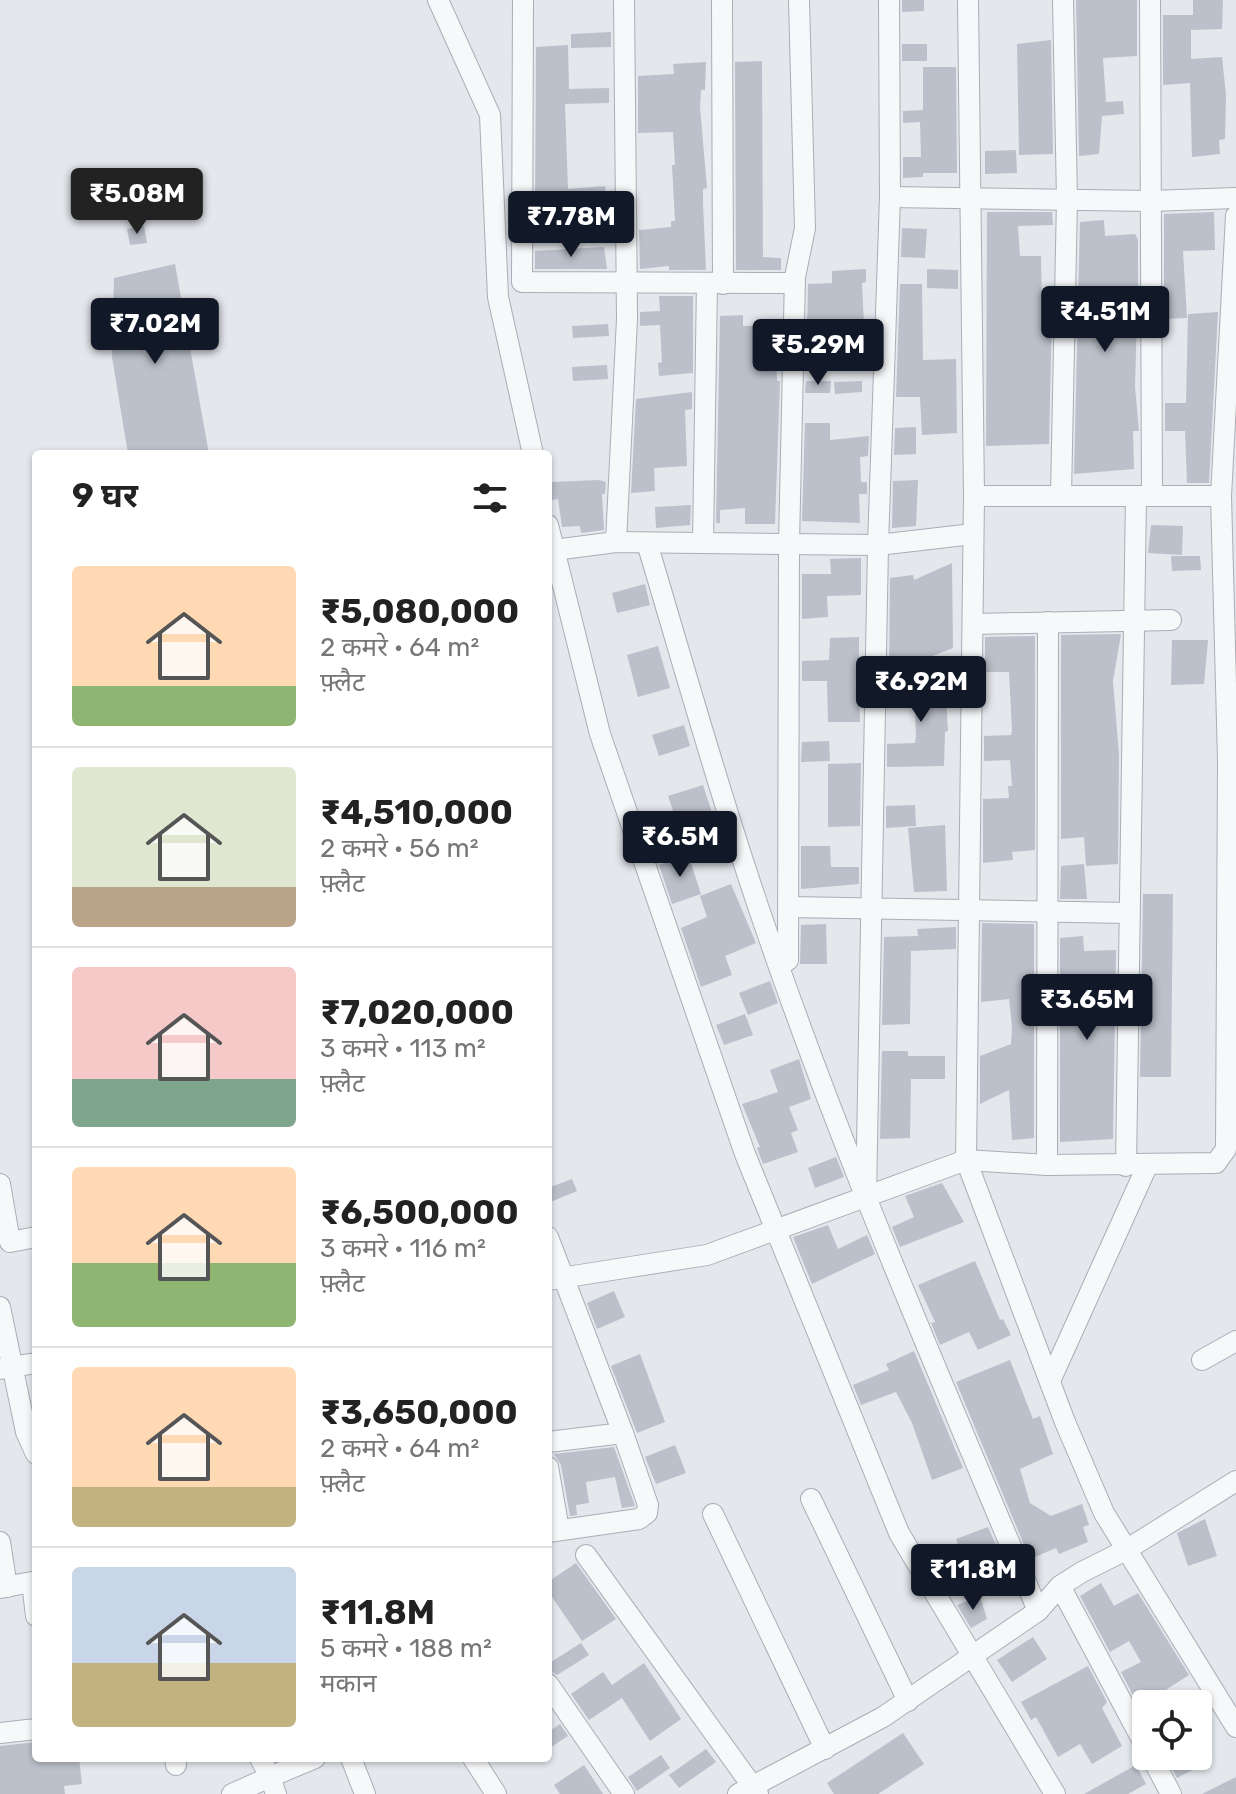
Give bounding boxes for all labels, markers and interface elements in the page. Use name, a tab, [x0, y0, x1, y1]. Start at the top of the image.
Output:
pin: ₹5.08M	[72, 168, 202, 236]
text: ₹5.08M	[89, 178, 185, 209]
pin: ₹7.78M	[506, 191, 636, 259]
text: ₹7.78M	[526, 201, 616, 232]
pin: ₹4.51M	[1040, 286, 1170, 354]
text: ₹4.51M	[1059, 296, 1151, 327]
pin: ₹7.02M	[90, 298, 220, 366]
text: ₹7.02M	[109, 308, 201, 339]
pin: ₹5.29M	[753, 319, 883, 387]
text: ₹5.29M	[771, 329, 865, 360]
text: 9 घर	[72, 475, 138, 516]
icon: filters	[468, 476, 512, 520]
text: ₹5,080,000	[320, 591, 519, 632]
icon: home	[136, 598, 232, 694]
text: 2 कमरे · 64 m²	[320, 632, 479, 663]
pin: ₹6.92M	[856, 656, 986, 724]
text: ₹6.92M	[874, 666, 968, 697]
text: फ़्लैट	[320, 667, 365, 698]
text: ₹4,510,000	[320, 792, 513, 833]
icon: home	[136, 799, 232, 895]
pin: ₹6.5M	[624, 811, 736, 879]
text: ₹6.5M	[641, 821, 719, 852]
text: 2 कमरे · 56 m²	[320, 833, 479, 864]
text: फ़्लैट	[320, 868, 365, 899]
pin: ₹3.65M	[1022, 974, 1152, 1042]
text: ₹3.65M	[1039, 984, 1135, 1015]
text: ₹7,020,000	[320, 992, 514, 1033]
icon: home	[136, 999, 232, 1095]
text: 3 कमरे · 113 m²	[320, 1033, 486, 1064]
text: फ़्लैट	[320, 1068, 365, 1099]
text: ₹6,500,000	[320, 1192, 519, 1233]
icon: home	[136, 1199, 232, 1295]
text: 3 कमरे · 116 m²	[320, 1233, 486, 1264]
text: फ़्लैट	[320, 1268, 365, 1299]
text: ₹3,650,000	[320, 1392, 518, 1433]
icon: home	[136, 1399, 232, 1495]
text: 2 कमरे · 64 m²	[320, 1433, 479, 1464]
text: फ़्लैट	[320, 1468, 365, 1499]
pin: ₹11.8M	[908, 1544, 1038, 1612]
text: ₹11.8M	[929, 1554, 1017, 1585]
text: ₹11.8M	[320, 1592, 435, 1633]
icon: home	[136, 1599, 232, 1695]
text: 5 कमरे · 188 m²	[320, 1633, 492, 1664]
text: मकान	[320, 1668, 377, 1699]
map controls	[1132, 1690, 1212, 1770]
button: locate	[1132, 1690, 1212, 1770]

